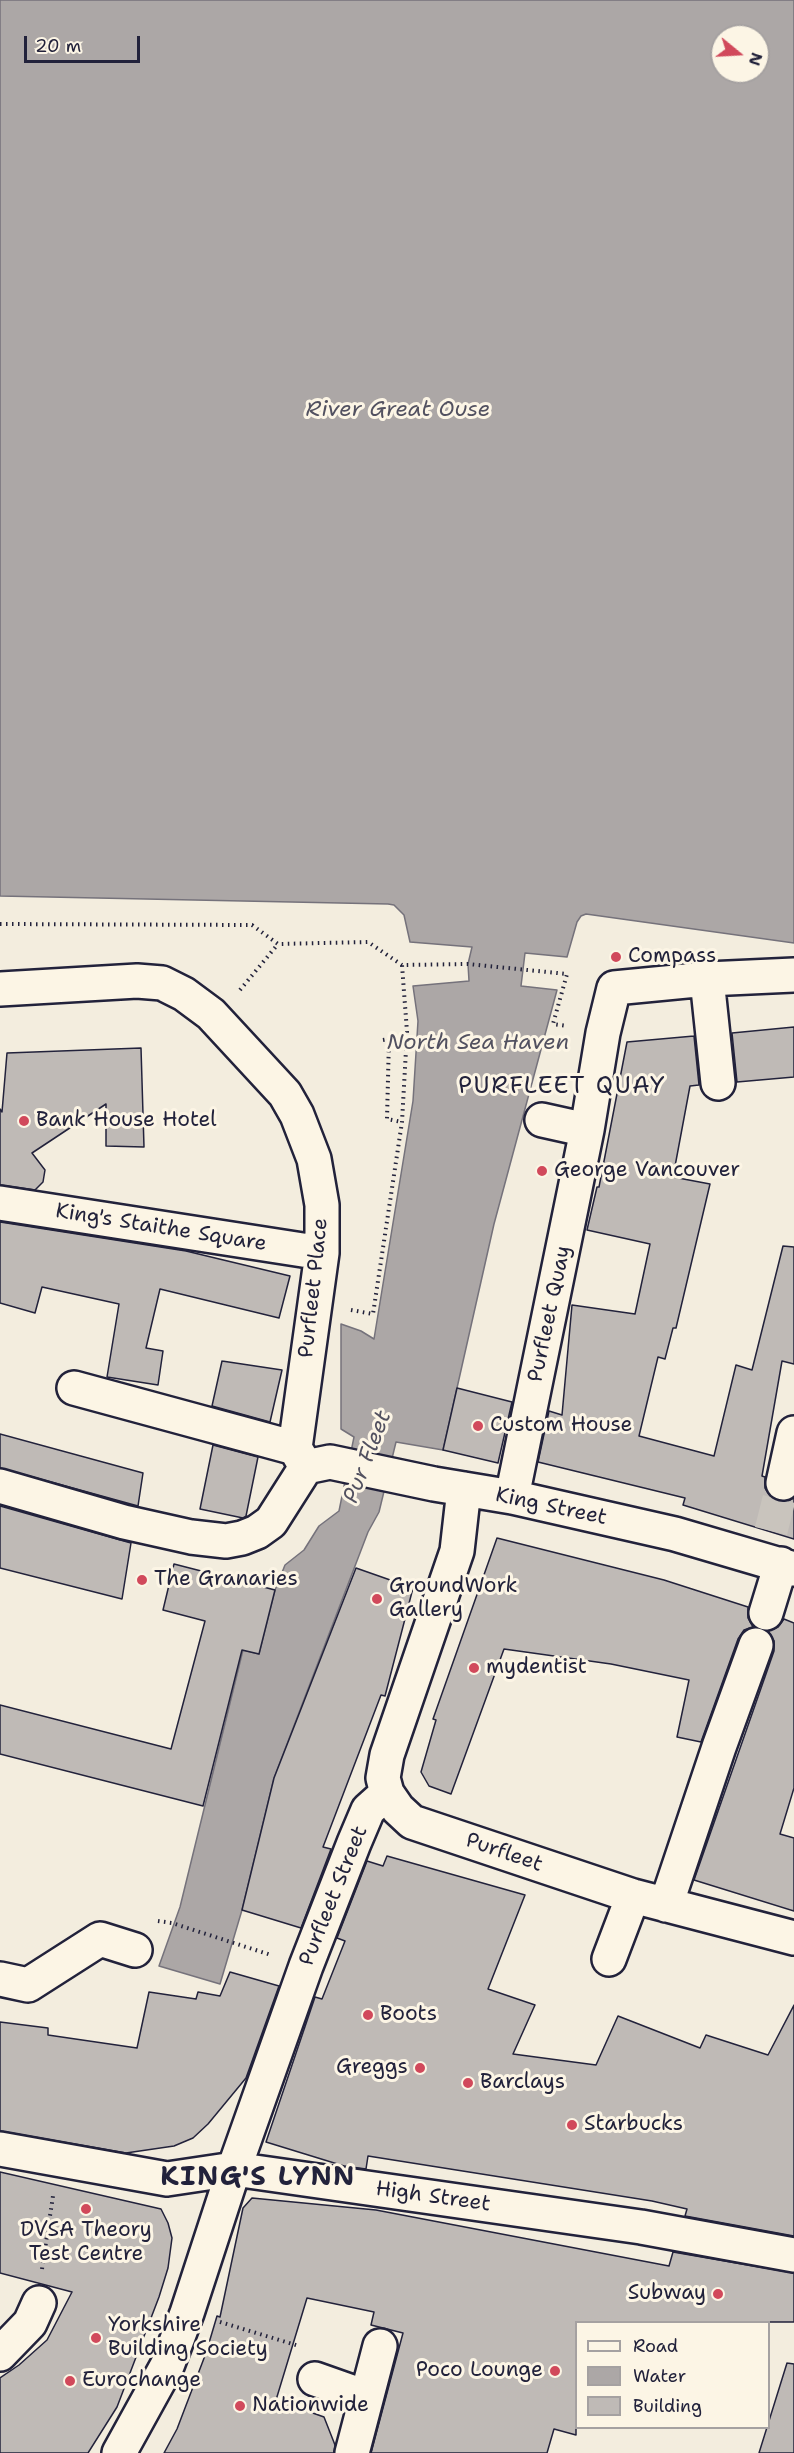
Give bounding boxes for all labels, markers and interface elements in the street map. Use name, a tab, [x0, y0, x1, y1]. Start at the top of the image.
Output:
scale bar	[27, 24, 142, 62]
north arrow	[710, 24, 770, 84]
text: 20 m	[35, 34, 81, 58]
text: N	[744, 50, 768, 68]
water label: River Great Ouse	[306, 397, 490, 423]
place label: Compass	[628, 944, 716, 970]
marker: Compass	[609, 950, 623, 964]
water label: North Sea Haven	[387, 1030, 569, 1056]
district label: PURFLEET QUAY	[458, 1073, 666, 1101]
place label: Bank House Hotel	[36, 1108, 217, 1134]
marker: Bank House Hotel	[17, 1114, 31, 1128]
place label: George Vancouver	[554, 1158, 740, 1184]
marker: George Vancouver	[535, 1164, 549, 1178]
street label: King's Staithe Square	[54, 1199, 268, 1257]
street label: Purfleet Place	[294, 1217, 334, 1359]
street label: Purfleet Quay	[523, 1244, 577, 1384]
water label: Pur Fleet	[338, 1407, 398, 1507]
place label: Custom House	[490, 1413, 632, 1439]
marker: Custom House	[471, 1419, 485, 1433]
street label: King Street	[493, 1483, 609, 1531]
place label: The Granaries	[154, 1567, 298, 1593]
marker: The Granaries	[135, 1573, 149, 1587]
place label: GroundWork Gallery	[389, 1574, 518, 1624]
marker: GroundWork Gallery	[370, 1592, 384, 1606]
place label: mydentist	[486, 1655, 587, 1681]
marker: mydentist	[467, 1661, 481, 1675]
street label: Purfleet Street	[294, 1822, 374, 1970]
street label: Purfleet	[462, 1828, 546, 1878]
place label: Boots	[380, 2002, 437, 2028]
marker: Boots	[361, 2008, 375, 2022]
place label: Greggs	[336, 2055, 408, 2081]
marker: Greggs	[413, 2061, 427, 2075]
place label: Barclays	[480, 2070, 565, 2096]
marker: Barclays	[461, 2076, 475, 2090]
place label: Starbucks	[584, 2112, 683, 2138]
marker: Starbucks	[565, 2118, 579, 2132]
district label: KING'S LYNN	[160, 2162, 356, 2194]
street label: High Street	[374, 2176, 492, 2218]
marker: DVSA Theory Test Centre	[79, 2202, 93, 2216]
place label: DVSA Theory Test Centre	[20, 2218, 152, 2268]
place label: Subway	[628, 2281, 706, 2307]
marker: Subway	[711, 2287, 725, 2301]
place label: Yorkshire Building Society	[108, 2313, 268, 2363]
legend	[575, 2321, 770, 2429]
marker: Yorkshire Building Society	[89, 2331, 103, 2345]
text: Road	[633, 2334, 678, 2358]
place label: Poco Lounge	[416, 2358, 543, 2384]
marker: Poco Lounge	[548, 2364, 562, 2378]
text: Water	[633, 2364, 686, 2388]
place label: Eurochange	[82, 2368, 201, 2394]
marker: Eurochange	[63, 2374, 77, 2388]
place label: Nationwide	[252, 2393, 369, 2419]
text: Building	[633, 2394, 702, 2418]
marker: Nationwide	[233, 2399, 247, 2413]

